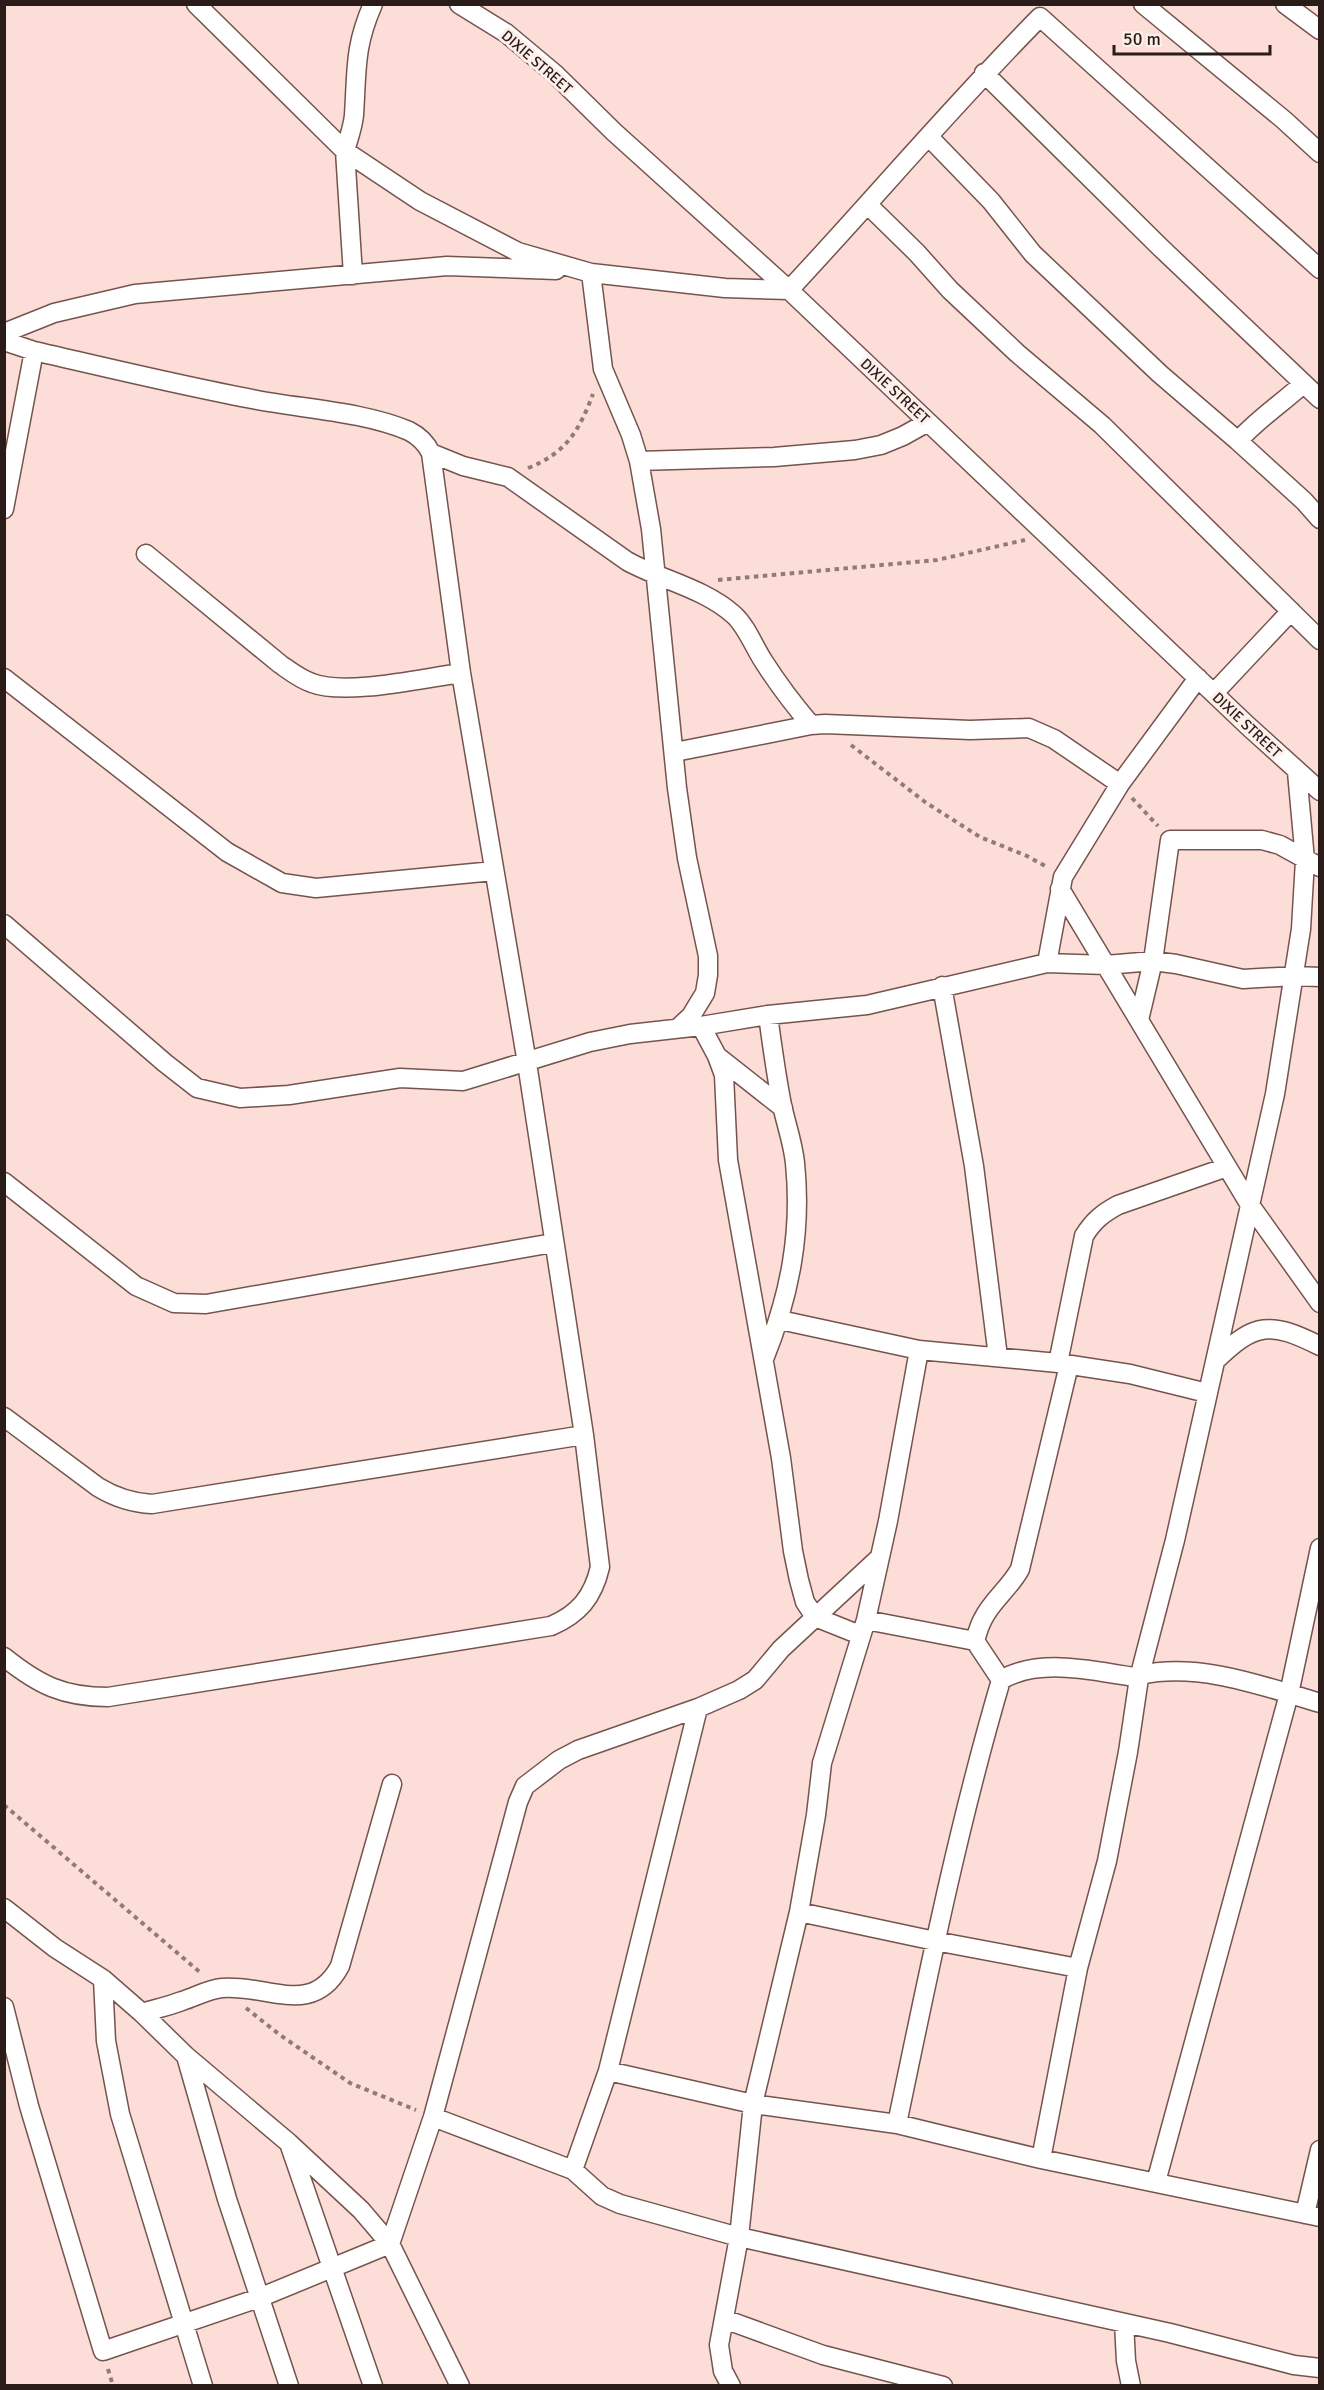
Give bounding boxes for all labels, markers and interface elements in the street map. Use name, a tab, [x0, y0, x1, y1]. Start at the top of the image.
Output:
scale bar	[1114, 18, 1270, 56]
street label: DIXIE STREET	[498, 26, 577, 98]
text: 50 m	[1123, 28, 1161, 50]
street label: DIXIE STREET	[857, 354, 934, 428]
street label: DIXIE STREET	[1209, 688, 1286, 762]

